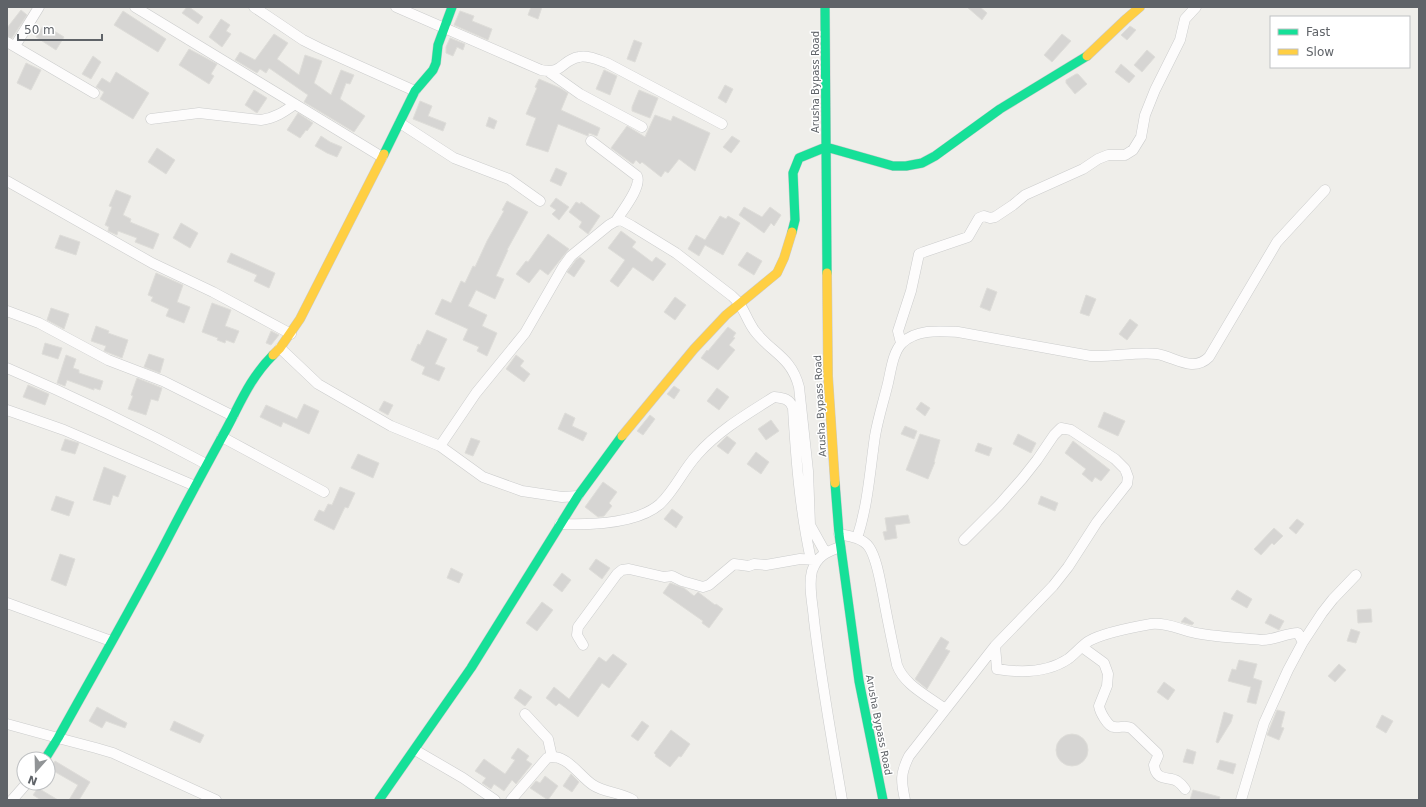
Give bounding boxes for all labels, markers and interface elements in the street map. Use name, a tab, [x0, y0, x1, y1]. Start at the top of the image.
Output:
scale bar	[18, 16, 102, 42]
legend	[1270, 16, 1410, 68]
text: 50 m	[24, 23, 55, 37]
text: Fast	[1306, 25, 1330, 39]
street label: Arusha Bypass Road	[810, 31, 821, 133]
text: Slow	[1306, 45, 1334, 59]
street label: Arusha Bypass Road	[812, 355, 828, 457]
street label: Arusha Bypass Road	[864, 674, 894, 776]
north arrow	[16, 751, 56, 791]
text: N	[26, 772, 39, 788]

